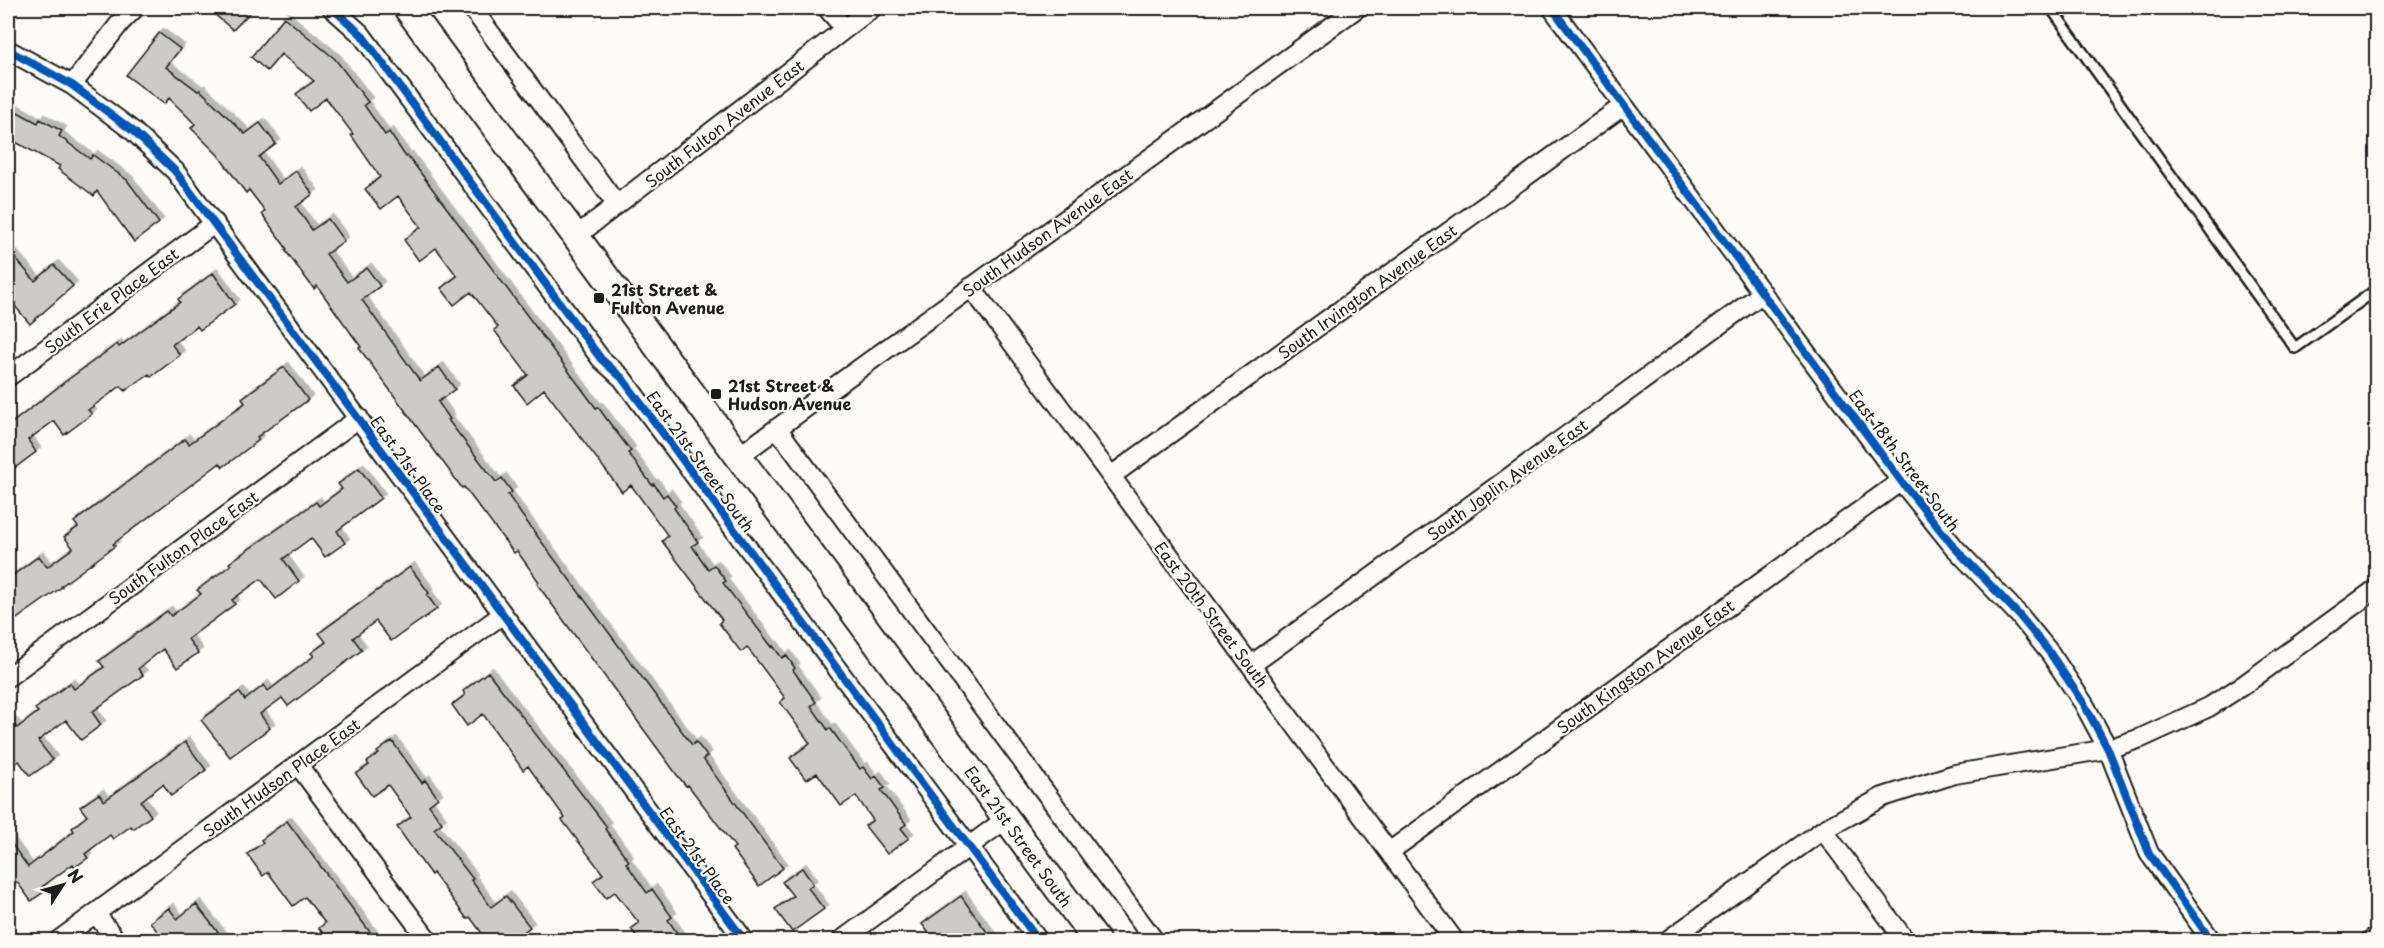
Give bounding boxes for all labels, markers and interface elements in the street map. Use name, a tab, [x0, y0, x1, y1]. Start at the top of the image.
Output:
street label: South Fulton Avenue East	[639, 53, 809, 193]
street label: South Hudson Avenue East	[957, 162, 1137, 302]
street label: South Irvington Avenue East	[1273, 218, 1461, 364]
street label: South Erie Place East	[39, 242, 183, 358]
place label: 21st Street & Fulton Avenue	[611, 277, 725, 319]
marker: 21st Street & Fulton Avenue	[592, 291, 606, 305]
place label: 21st Street & Hudson Avenue	[728, 373, 851, 415]
street label: East 18th Street South	[1844, 384, 1966, 536]
street label: East 21st Street South	[641, 385, 761, 537]
marker: 21st Street & Hudson Avenue	[709, 387, 723, 401]
street label: East 21st Place	[365, 410, 453, 518]
street label: South Joplin Avenue East	[1422, 412, 1592, 546]
street label: South Fulton Place East	[103, 484, 263, 610]
street label: East 20th Street South	[1149, 536, 1275, 692]
street label: South Kingston Avenue East	[1551, 593, 1739, 739]
street label: South Hudson Place East	[198, 712, 364, 842]
street label: East 21st Street South	[959, 760, 1079, 912]
street label: East 21st Place	[654, 801, 742, 909]
north arrow	[33, 855, 93, 915]
text: N	[63, 863, 89, 888]

